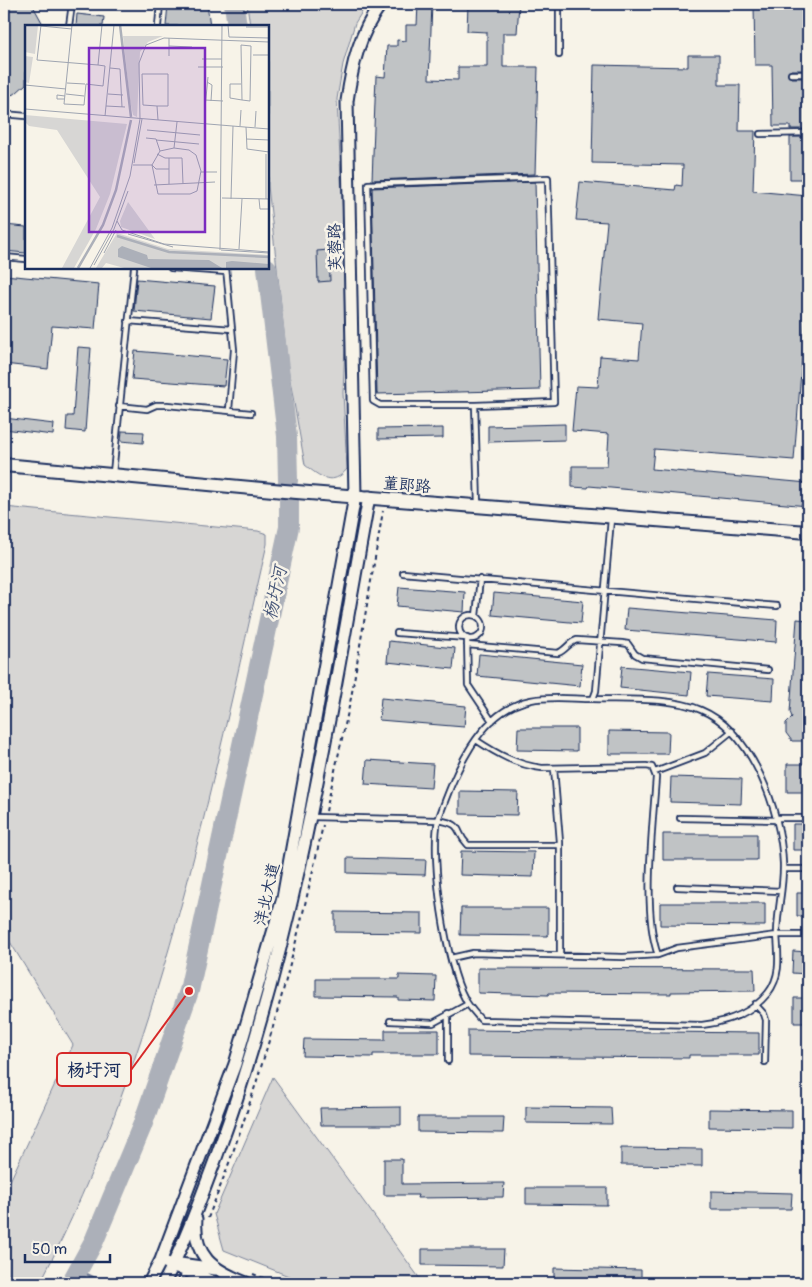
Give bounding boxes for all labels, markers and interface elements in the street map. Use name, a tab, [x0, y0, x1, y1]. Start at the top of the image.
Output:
inset map	[25, 25, 269, 269]
street label: 芙蓉路	[325, 223, 345, 271]
street label: 董郎路	[382, 473, 432, 497]
water label: 杨圩河	[259, 561, 293, 622]
street label: 洋北大道	[250, 861, 284, 928]
callout: 杨圩河	[57, 1053, 131, 1086]
text: 杨圩河	[67, 1059, 121, 1082]
scale bar	[25, 1232, 110, 1264]
text: 50 m	[32, 1240, 67, 1259]

